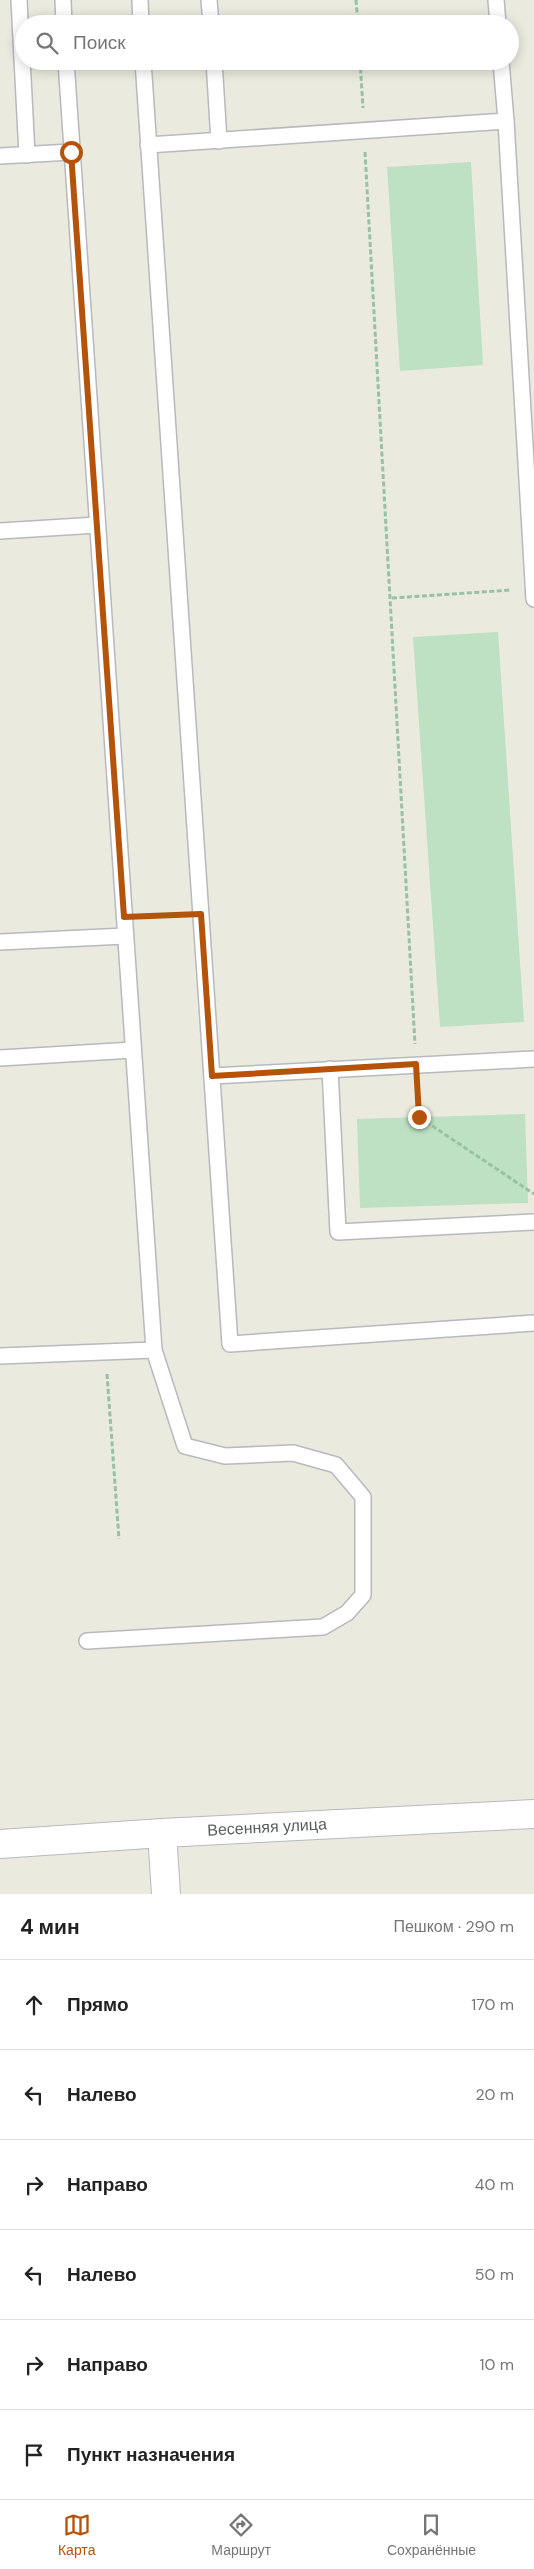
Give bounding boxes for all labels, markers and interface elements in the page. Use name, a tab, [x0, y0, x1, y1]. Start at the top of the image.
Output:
search box	[15, 15, 519, 70]
icon: search	[33, 29, 61, 57]
text: Поиск	[73, 30, 126, 55]
route start	[60, 141, 83, 164]
route end	[408, 1106, 431, 1129]
street label: Весенняя улица	[207, 1813, 327, 1841]
text: 4 мин	[20, 1913, 80, 1941]
text: Пешком · 290 m	[393, 1916, 514, 1937]
icon: ahead	[20, 1991, 48, 2019]
text: Прямо	[67, 1992, 129, 2017]
text: 170 m	[471, 1994, 514, 2015]
icon: left	[20, 2081, 48, 2109]
text: Налево	[67, 2082, 137, 2107]
text: 20 m	[475, 2084, 514, 2105]
icon: right	[20, 2171, 48, 2199]
text: Направо	[67, 2172, 148, 2197]
text: 40 m	[475, 2174, 514, 2195]
icon: left	[20, 2261, 48, 2289]
text: Налево	[67, 2262, 137, 2287]
text: 50 m	[475, 2264, 514, 2285]
icon: right	[20, 2351, 48, 2379]
text: Направо	[67, 2352, 148, 2377]
text: 10 m	[480, 2354, 514, 2375]
icon: arrive	[20, 2441, 48, 2469]
text: Пункт назначения	[67, 2442, 235, 2467]
tab: Карта	[58, 2511, 95, 2559]
tab: Маршрут	[211, 2511, 271, 2559]
tab: Сохранённые	[387, 2511, 476, 2559]

